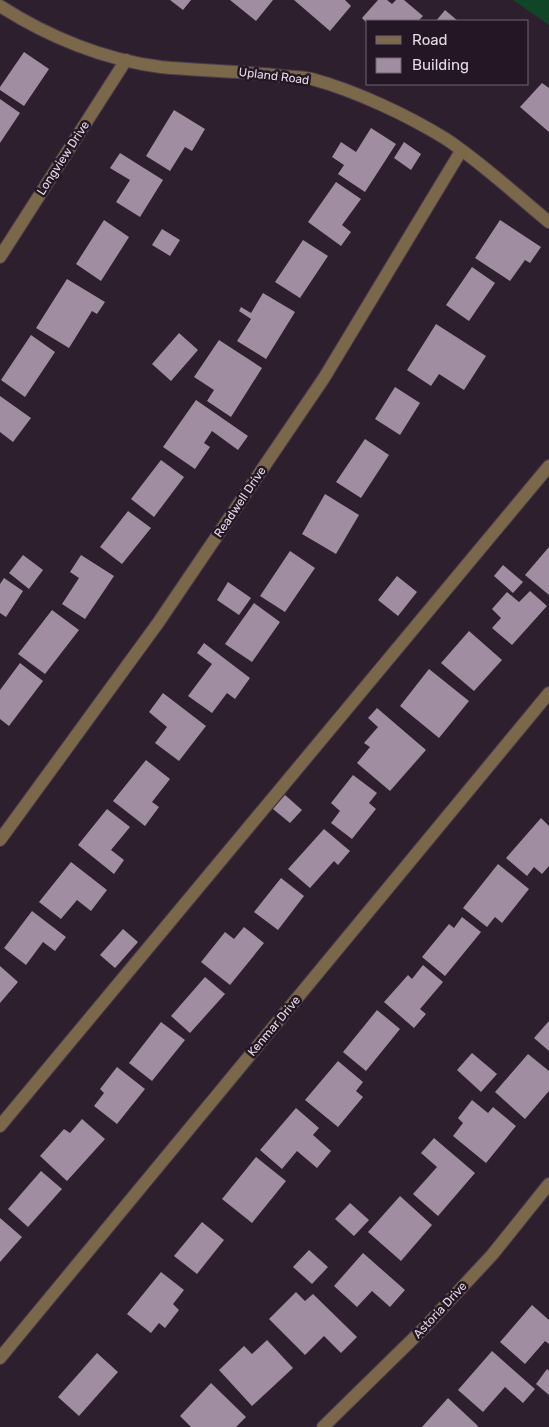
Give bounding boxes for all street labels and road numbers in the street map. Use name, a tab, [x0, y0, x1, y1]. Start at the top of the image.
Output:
street label: Upland Road	[238, 65, 310, 87]
street label: Longview Drive	[34, 118, 92, 198]
street label: Readwell Drive	[211, 464, 269, 540]
street label: Kenmar Drive	[245, 993, 303, 1059]
street label: Astoria Drive	[410, 1279, 470, 1341]

